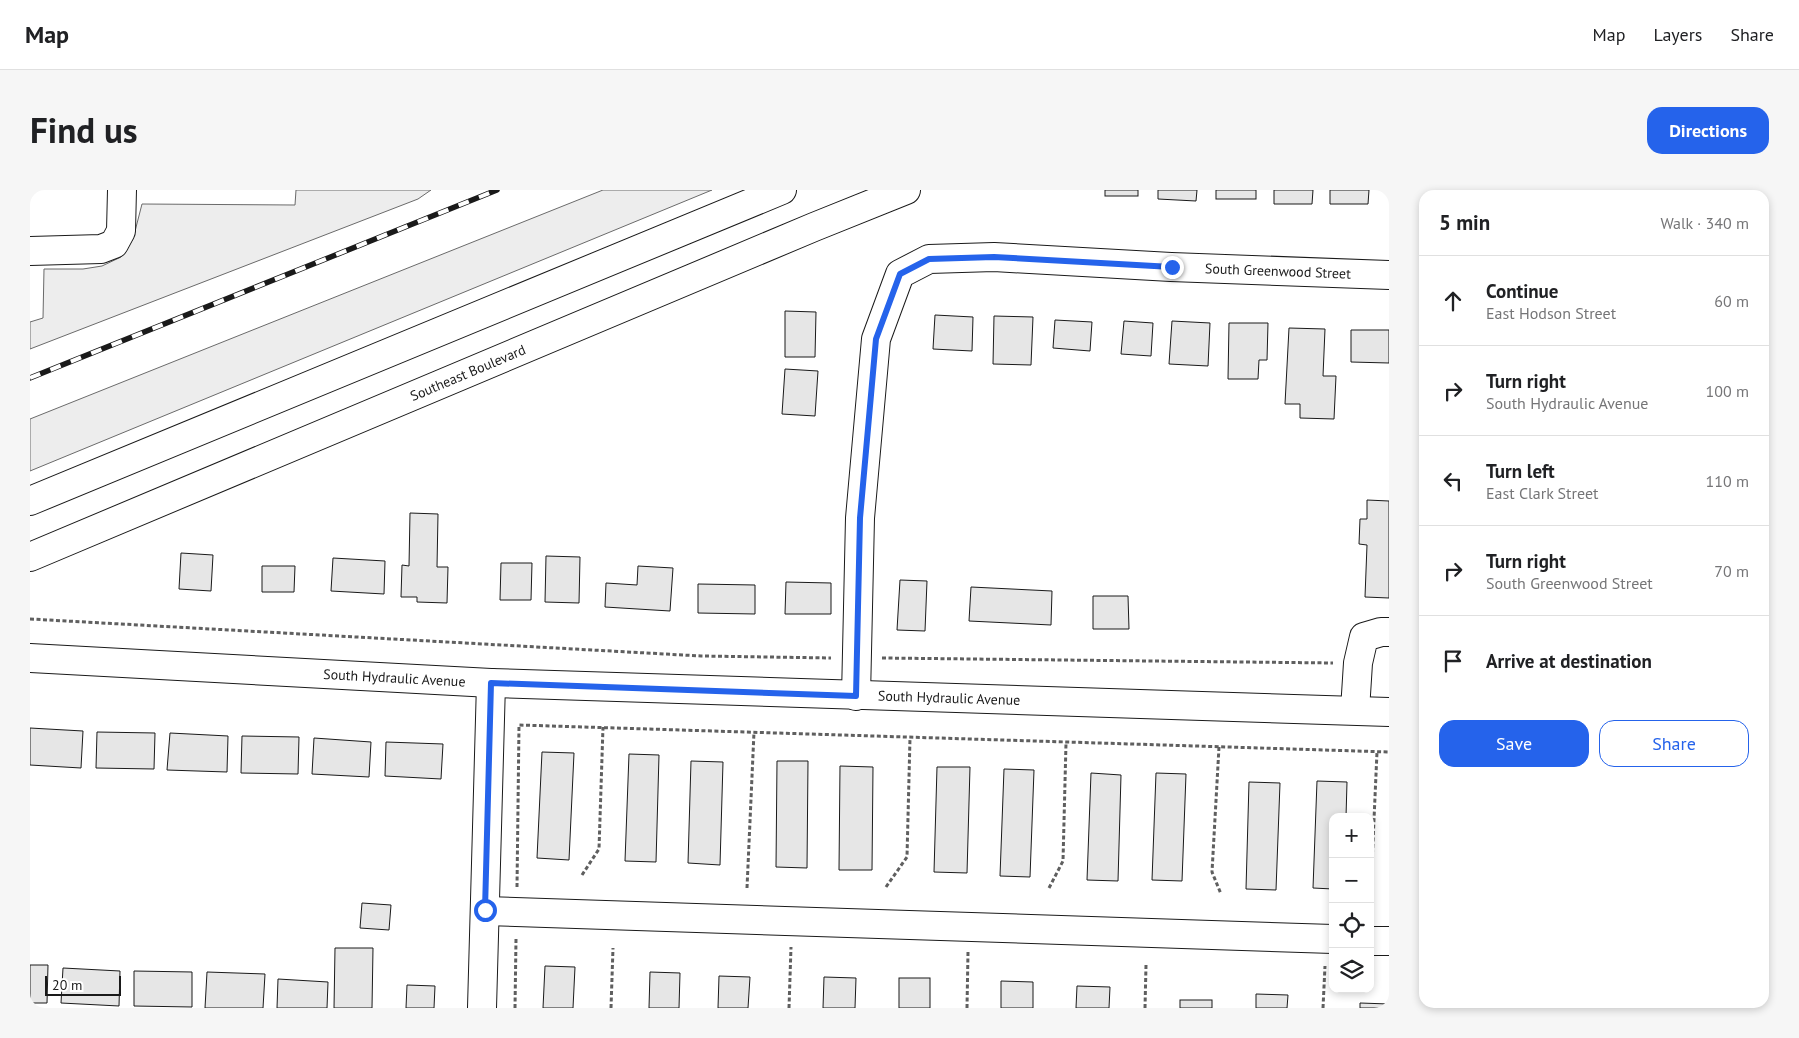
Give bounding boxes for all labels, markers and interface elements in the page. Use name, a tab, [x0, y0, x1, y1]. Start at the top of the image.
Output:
text: Map	[25, 19, 69, 50]
text: Map	[1593, 23, 1625, 46]
text: Layers	[1653, 23, 1702, 46]
text: Share	[1730, 23, 1774, 46]
text: Find us	[30, 107, 138, 153]
button: Directions	[1647, 107, 1769, 154]
text: 5 min	[1439, 209, 1490, 236]
text: Walk · 340 m	[1660, 213, 1749, 233]
route end	[1161, 256, 1184, 279]
street label: South Greenwood Street	[1205, 259, 1351, 283]
text: Continue	[1486, 279, 1558, 303]
icon: ahead	[1439, 287, 1467, 315]
text: 60 m	[1714, 291, 1749, 311]
text: East Hodson Street	[1486, 303, 1616, 323]
street label: Southeast Boulevard	[407, 340, 528, 405]
text: Turn right	[1486, 369, 1566, 393]
icon: right	[1439, 377, 1467, 405]
text: 100 m	[1706, 381, 1749, 401]
text: South Hydraulic Avenue	[1486, 393, 1648, 413]
text: Turn left	[1486, 459, 1555, 483]
icon: left	[1439, 467, 1467, 495]
text: 110 m	[1706, 471, 1749, 491]
text: East Clark Street	[1486, 483, 1598, 503]
text: Turn right	[1486, 549, 1566, 573]
icon: right	[1439, 557, 1467, 585]
text: 70 m	[1714, 561, 1749, 581]
text: South Greenwood Street	[1486, 573, 1653, 593]
icon: arrive	[1439, 647, 1467, 675]
text: Arrive at destination	[1486, 649, 1652, 673]
street label: South Hydraulic Avenue	[323, 665, 466, 691]
street label: South Hydraulic Avenue	[878, 687, 1021, 709]
button: Save	[1439, 720, 1589, 767]
button: Share	[1599, 720, 1749, 767]
map controls	[1329, 813, 1374, 993]
button: +	[1329, 813, 1374, 858]
button: −	[1329, 858, 1374, 903]
route start	[474, 899, 497, 922]
button: locate	[1329, 903, 1374, 948]
button: layers	[1329, 948, 1374, 993]
scale bar	[45, 973, 121, 996]
text: 20 m	[52, 976, 82, 994]

